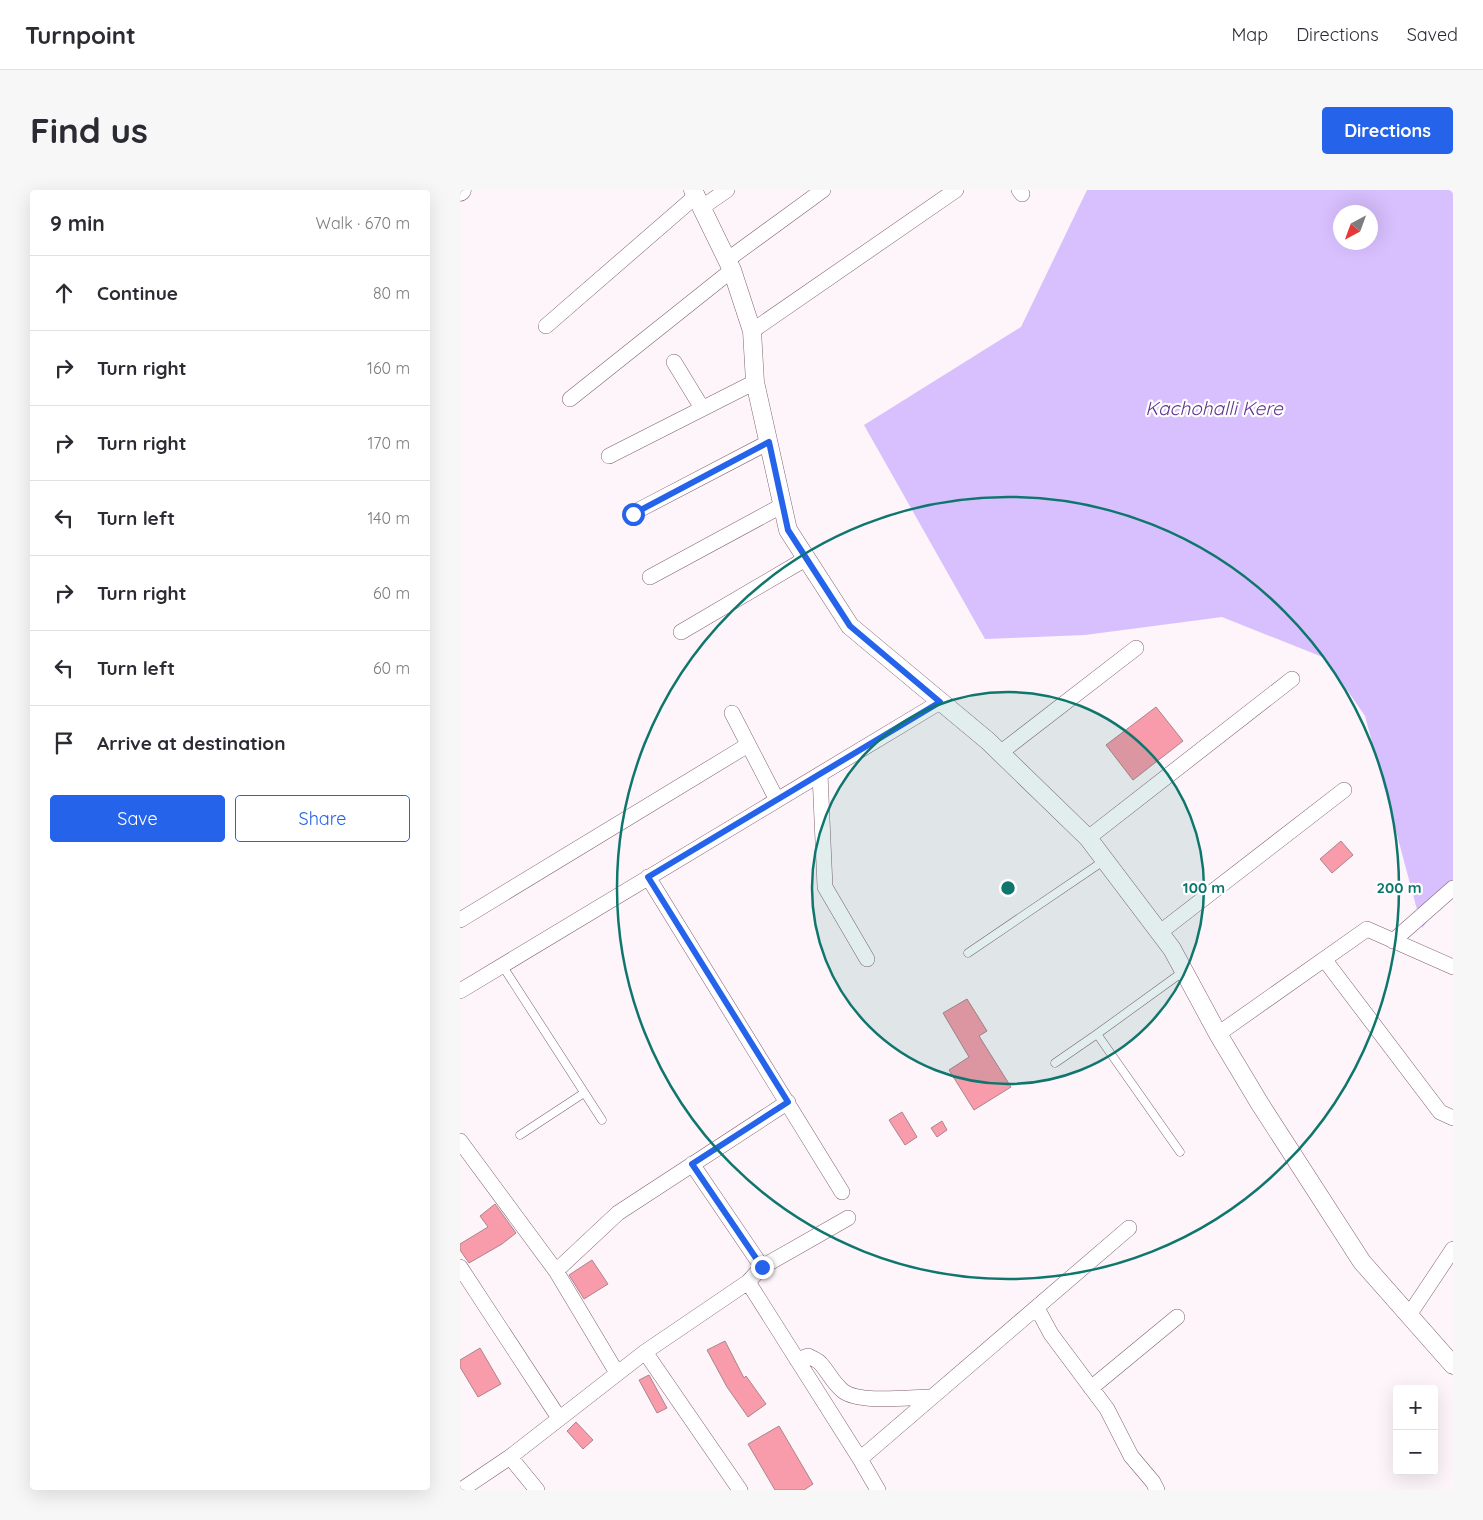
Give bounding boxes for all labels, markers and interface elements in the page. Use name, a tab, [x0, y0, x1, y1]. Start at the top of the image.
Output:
text: Turnpoint	[25, 20, 136, 50]
text: Map	[1231, 23, 1268, 46]
text: Directions	[1296, 23, 1379, 46]
text: Saved	[1407, 23, 1458, 46]
button: Directions	[1322, 107, 1453, 154]
text: Find us	[30, 108, 148, 152]
north arrow	[1333, 205, 1378, 250]
text: 9 min	[50, 210, 105, 236]
text: Walk · 670 m	[316, 213, 410, 233]
icon: ahead	[50, 279, 78, 307]
text: Continue	[97, 281, 178, 305]
text: 80 m	[373, 283, 410, 303]
icon: right	[50, 354, 78, 382]
text: Turn right	[97, 356, 186, 380]
text: 160 m	[367, 358, 410, 378]
water label: Kachohalli Kere	[1145, 396, 1284, 420]
icon: right	[50, 429, 78, 457]
text: Turn right	[97, 431, 186, 455]
text: 170 m	[367, 433, 410, 453]
route start	[622, 503, 645, 526]
icon: left	[50, 504, 78, 532]
text: Turn left	[97, 506, 175, 530]
text: 140 m	[367, 508, 410, 528]
icon: right	[50, 579, 78, 607]
text: Turn right	[97, 581, 186, 605]
text: 60 m	[373, 583, 410, 603]
icon: left	[50, 654, 78, 682]
text: Turn left	[97, 656, 175, 680]
text: 60 m	[373, 658, 410, 678]
icon: arrive	[50, 729, 78, 757]
text: Arrive at destination	[97, 731, 286, 755]
button: Save	[50, 795, 225, 842]
button: Share	[235, 795, 410, 842]
text: 100 m	[1183, 878, 1225, 897]
text: 200 m	[1377, 878, 1422, 897]
centre of rings	[999, 879, 1017, 897]
route end	[751, 1256, 774, 1279]
map controls	[1393, 1385, 1438, 1475]
button: +	[1393, 1385, 1438, 1430]
button: −	[1393, 1430, 1438, 1475]

